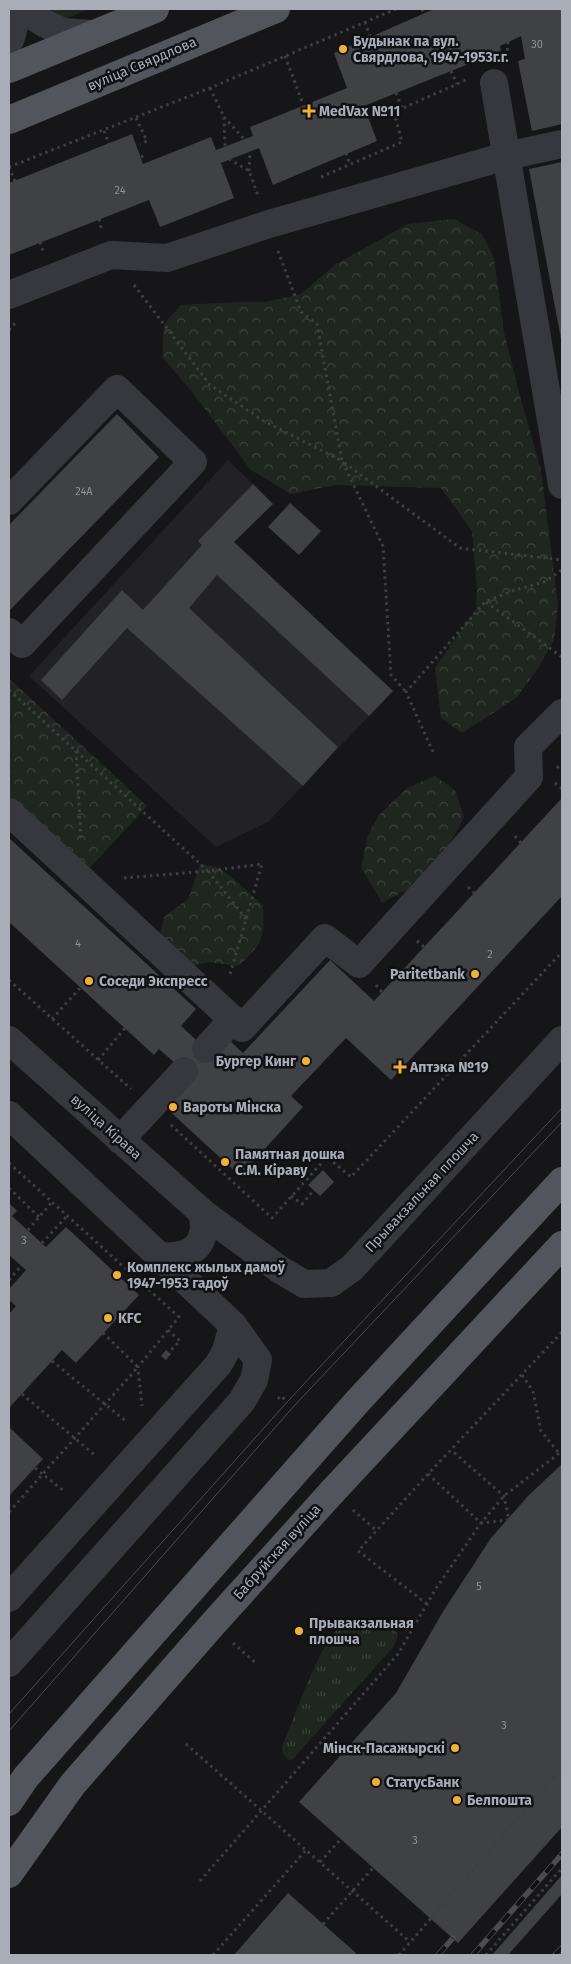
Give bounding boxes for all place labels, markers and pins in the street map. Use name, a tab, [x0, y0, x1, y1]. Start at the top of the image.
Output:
place label: Будынак па вул. Свярдлова, 1947-1953г.г.	[353, 33, 509, 66]
marker: Будынак па вул. Свярдлова, 1947-1953г.г.	[337, 43, 349, 55]
place label: MedVax №11	[319, 103, 400, 120]
marker: MedVax №11	[303, 105, 315, 117]
place label: Paritetbank	[390, 966, 465, 983]
marker: Paritetbank	[469, 968, 481, 980]
place label: Соседи Экспресс	[99, 973, 208, 990]
marker: Соседи Экспресс	[83, 975, 95, 987]
place label: Бургер Кинг	[216, 1053, 297, 1070]
marker: Бургер Кинг	[300, 1055, 312, 1067]
place label: Аптэка №19	[409, 1059, 489, 1076]
marker: Аптэка №19	[394, 1061, 406, 1073]
place label: Вароты Мінска	[183, 1099, 281, 1116]
marker: Вароты Мінска	[167, 1101, 179, 1113]
place label: Памятная дошка С.М. Кіраву	[235, 1146, 345, 1179]
marker: Памятная дошка С.М. Кіраву	[219, 1156, 231, 1168]
place label: Комплекс жылых дамоў 1947-1953 гадоў	[127, 1259, 286, 1292]
marker: Комплекс жылых дамоў 1947-1953 гадоў	[111, 1269, 123, 1281]
place label: KFC	[118, 1310, 141, 1327]
marker: KFC	[102, 1312, 114, 1324]
place label: Прывакзальная плошча	[309, 1615, 414, 1648]
marker: Прывакзальная плошча	[293, 1625, 305, 1637]
place label: Мінск-Пасажырскі	[323, 1740, 445, 1757]
marker: Мінск-Пасажырскі	[449, 1742, 461, 1754]
place label: СтатусБанк	[386, 1774, 460, 1791]
marker: СтатусБанк	[370, 1776, 382, 1788]
place label: Белпошта	[467, 1792, 532, 1809]
marker: Белпошта	[451, 1794, 463, 1806]

